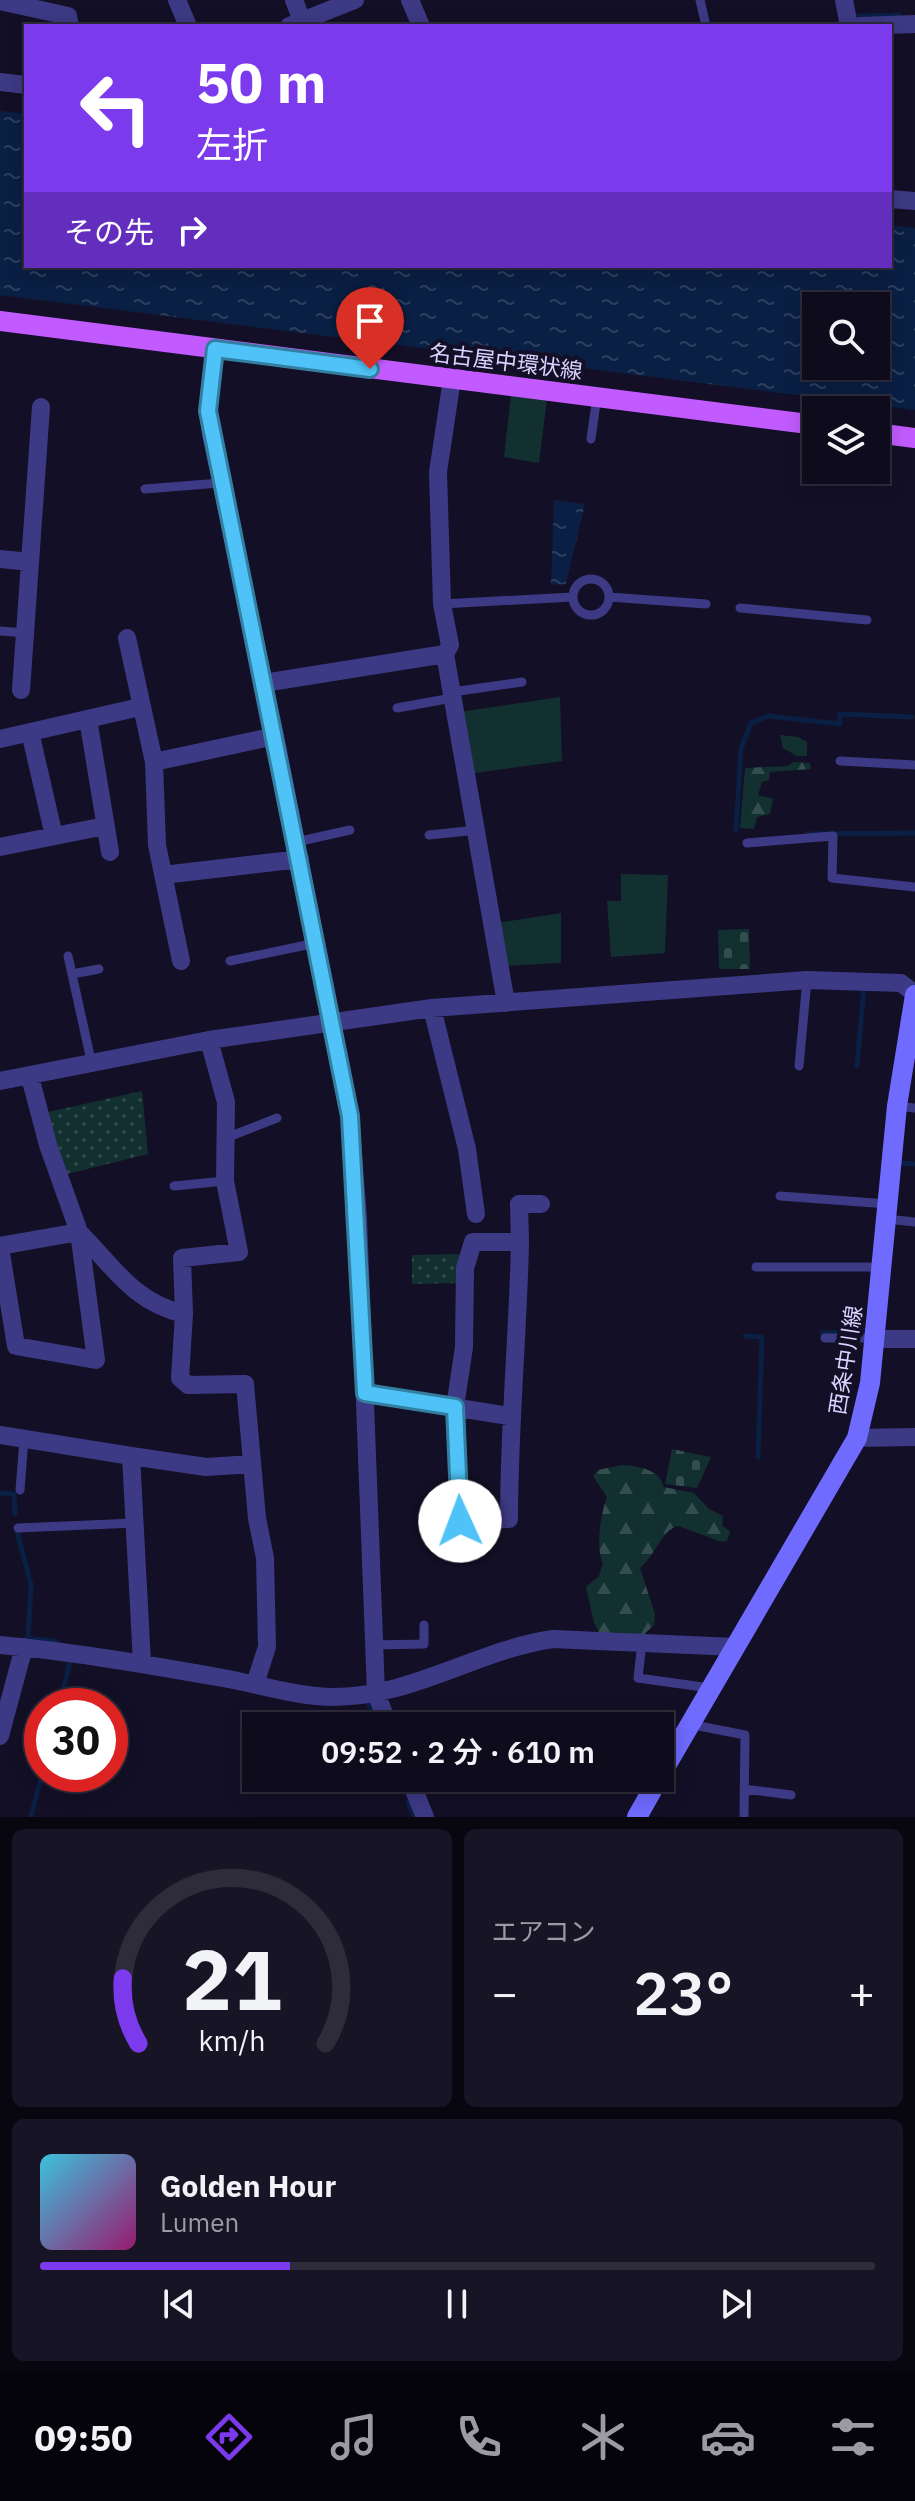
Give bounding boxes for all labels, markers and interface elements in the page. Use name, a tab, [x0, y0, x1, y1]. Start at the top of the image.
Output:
text: 50 m	[196, 46, 326, 118]
icon: left	[64, 56, 168, 160]
text: 左折	[196, 121, 268, 168]
icon: right	[170, 208, 214, 252]
text: その先	[64, 212, 154, 251]
pin	[336, 287, 404, 369]
map controls	[802, 292, 890, 484]
button: search	[802, 292, 890, 380]
icon: arrive	[348, 299, 392, 343]
street label: 名古屋中環状線	[428, 337, 584, 385]
button: layers	[802, 396, 890, 484]
street label: 西条中川線	[822, 1303, 868, 1417]
position arrow	[418, 1479, 502, 1563]
speed limit sign: 30	[24, 1688, 128, 1792]
text: 09:52 · 2 分 · 610 m	[321, 1732, 595, 1771]
text: エアコン	[492, 1914, 596, 1948]
text: 21	[182, 1925, 282, 2033]
text: 23°	[633, 1953, 733, 2032]
text: −	[492, 1964, 518, 2021]
text: +	[849, 1964, 875, 2021]
text: km/h	[198, 2022, 265, 2059]
text: Golden Hour	[160, 2166, 336, 2205]
text: Lumen	[160, 2205, 239, 2239]
icon: previous	[157, 2282, 201, 2326]
icon: pause	[435, 2282, 479, 2326]
icon: next	[714, 2282, 758, 2326]
icon: directions	[201, 2409, 257, 2465]
icon: music	[326, 2409, 382, 2465]
icon: phone	[451, 2409, 507, 2465]
icon: climate	[575, 2409, 631, 2465]
icon: car	[700, 2409, 756, 2465]
icon: filters	[825, 2409, 881, 2465]
text: 09:50	[34, 2414, 133, 2461]

